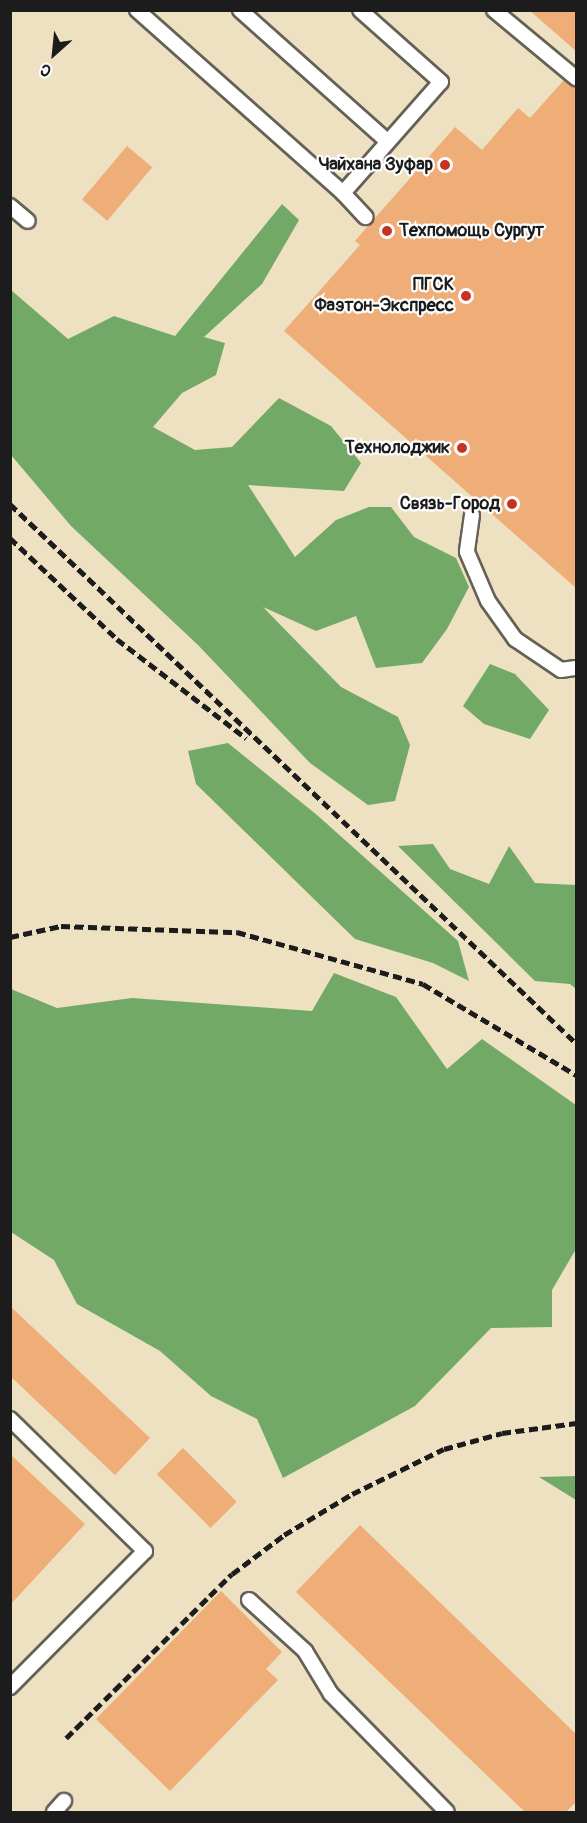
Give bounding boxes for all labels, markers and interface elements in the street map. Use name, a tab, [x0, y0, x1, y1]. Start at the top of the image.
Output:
north arrow	[24, 24, 84, 84]
text: С	[37, 59, 55, 81]
place label: Чайхана Зуфар	[319, 154, 433, 176]
marker: Чайхана Зуфар	[438, 158, 452, 172]
place label: Техпомощь Сургут	[399, 220, 544, 242]
marker: Техпомощь Сургут	[380, 224, 394, 238]
place label: ПГСК Фаэтон-Экспресс	[315, 275, 454, 318]
marker: ПГСК Фаэтон-Экспресс	[459, 289, 473, 303]
place label: Технолоджик	[345, 437, 450, 459]
marker: Технолоджик	[455, 441, 469, 455]
place label: Связь-Город	[400, 493, 500, 515]
marker: Связь-Город	[505, 497, 519, 511]

